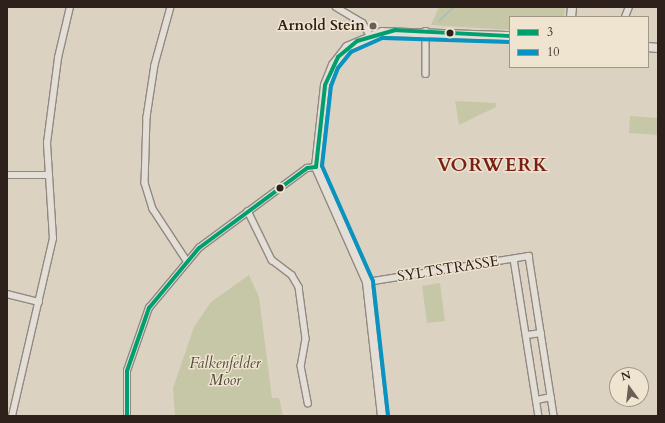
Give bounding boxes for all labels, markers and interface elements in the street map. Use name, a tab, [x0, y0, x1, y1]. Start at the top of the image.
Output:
legend	[509, 16, 649, 68]
place label: Arnold Stein	[277, 17, 365, 35]
marker: Arnold Stein	[368, 21, 378, 31]
text: 3	[547, 24, 553, 40]
unlabelled marker	[445, 28, 455, 38]
text: 10	[547, 44, 559, 60]
district label: VORWERK	[437, 155, 549, 177]
unlabelled marker	[275, 183, 285, 193]
street label: SYLTSTRASSE	[396, 252, 500, 286]
park label: Falkenfelder Moor	[189, 354, 261, 389]
north arrow	[609, 367, 649, 407]
text: N	[619, 367, 633, 384]

